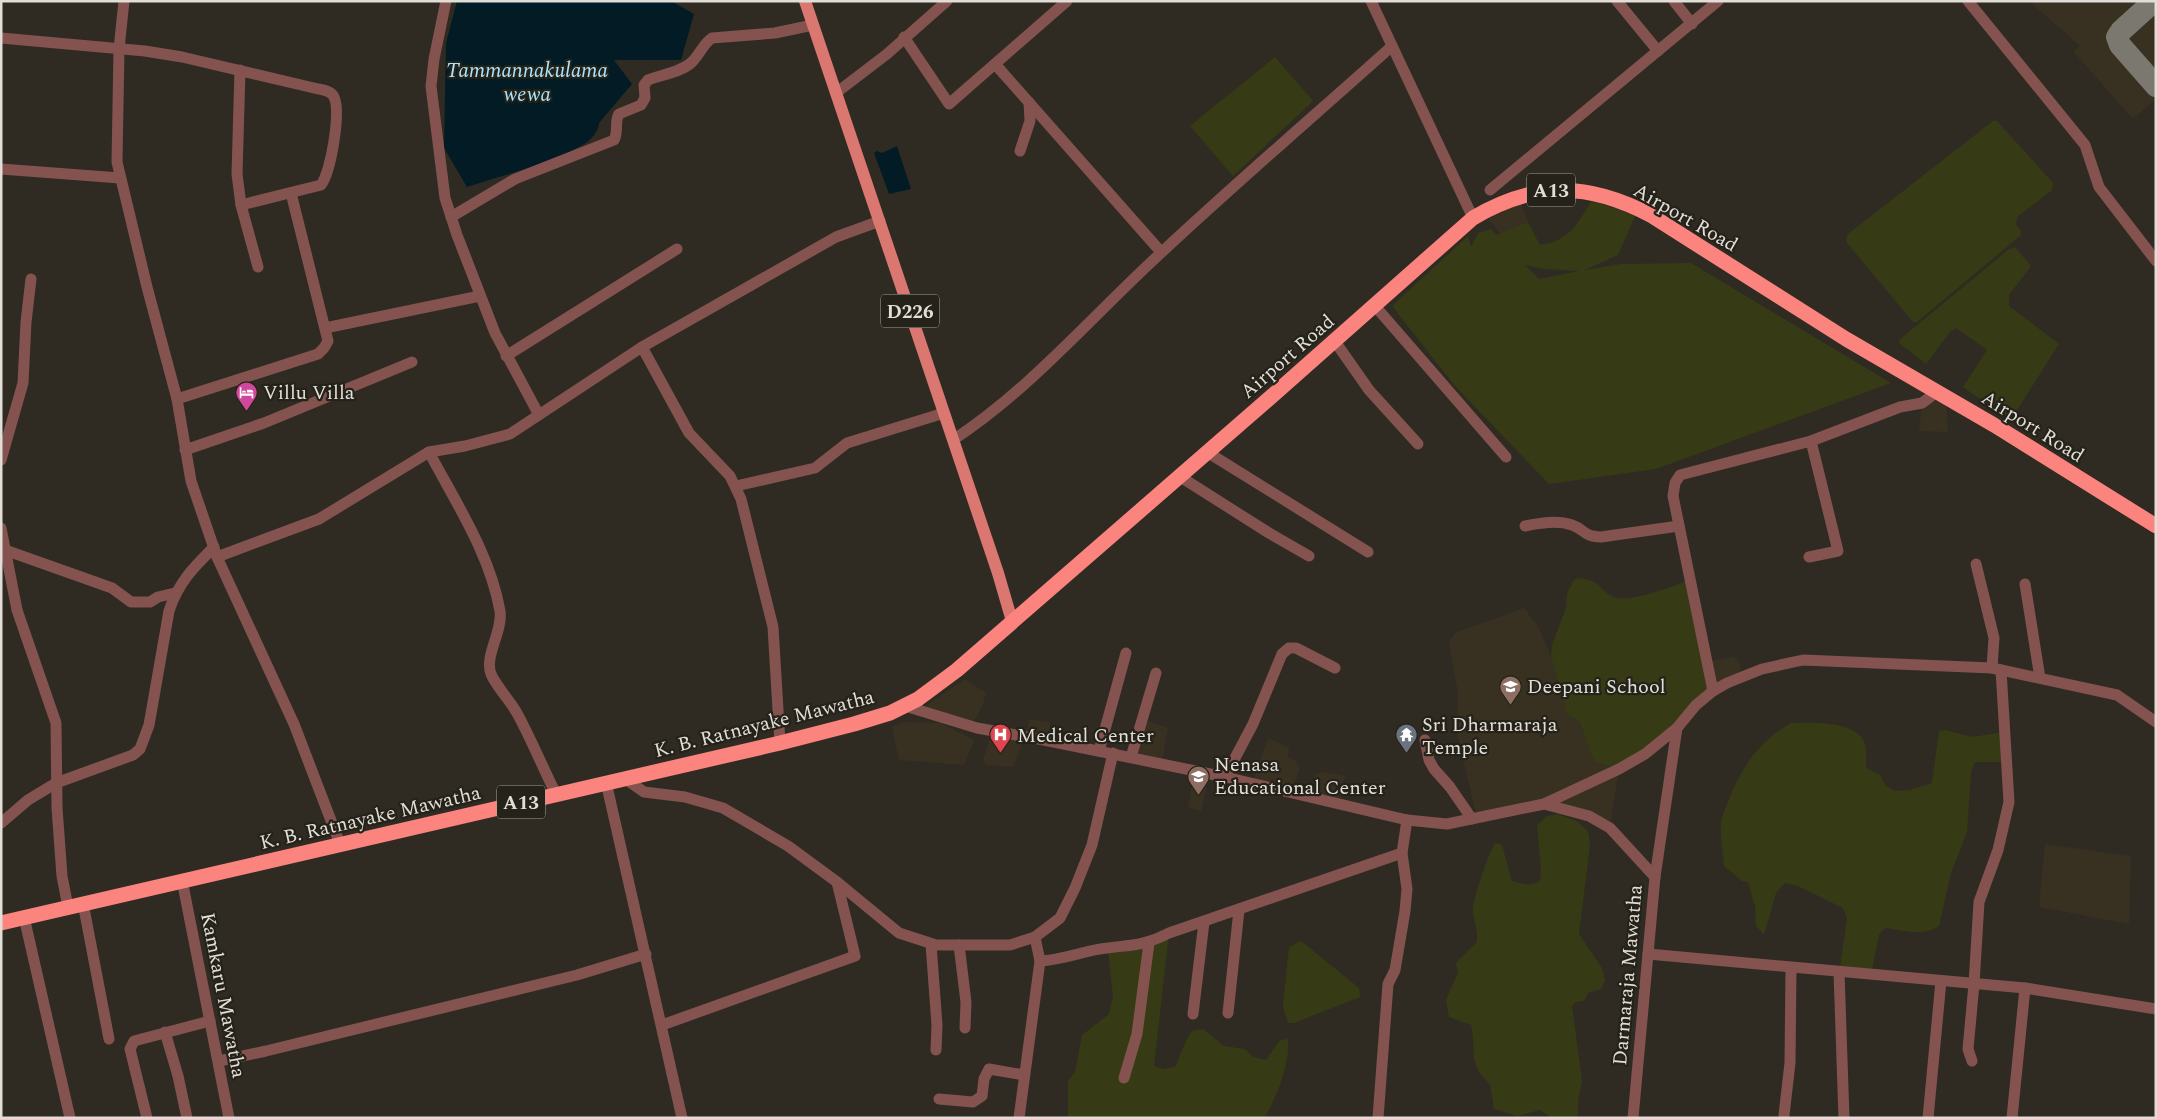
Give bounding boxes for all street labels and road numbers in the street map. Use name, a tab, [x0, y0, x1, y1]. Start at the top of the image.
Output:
road number: A13	[1527, 174, 1575, 206]
street label: Airport Road	[1628, 176, 1743, 260]
road number: D226	[881, 294, 939, 328]
street label: Airport Road	[1234, 307, 1341, 406]
street label: Airport Road	[1975, 383, 2090, 470]
street label: K. B. Ratnayake Mawatha	[651, 682, 878, 766]
street label: K. B. Ratnayake Mawatha	[257, 778, 484, 858]
road number: A13	[497, 786, 545, 819]
street label: Darmaraja Mawatha	[1605, 883, 1651, 1067]
street label: Kamkaru Mawatha	[192, 910, 254, 1081]

